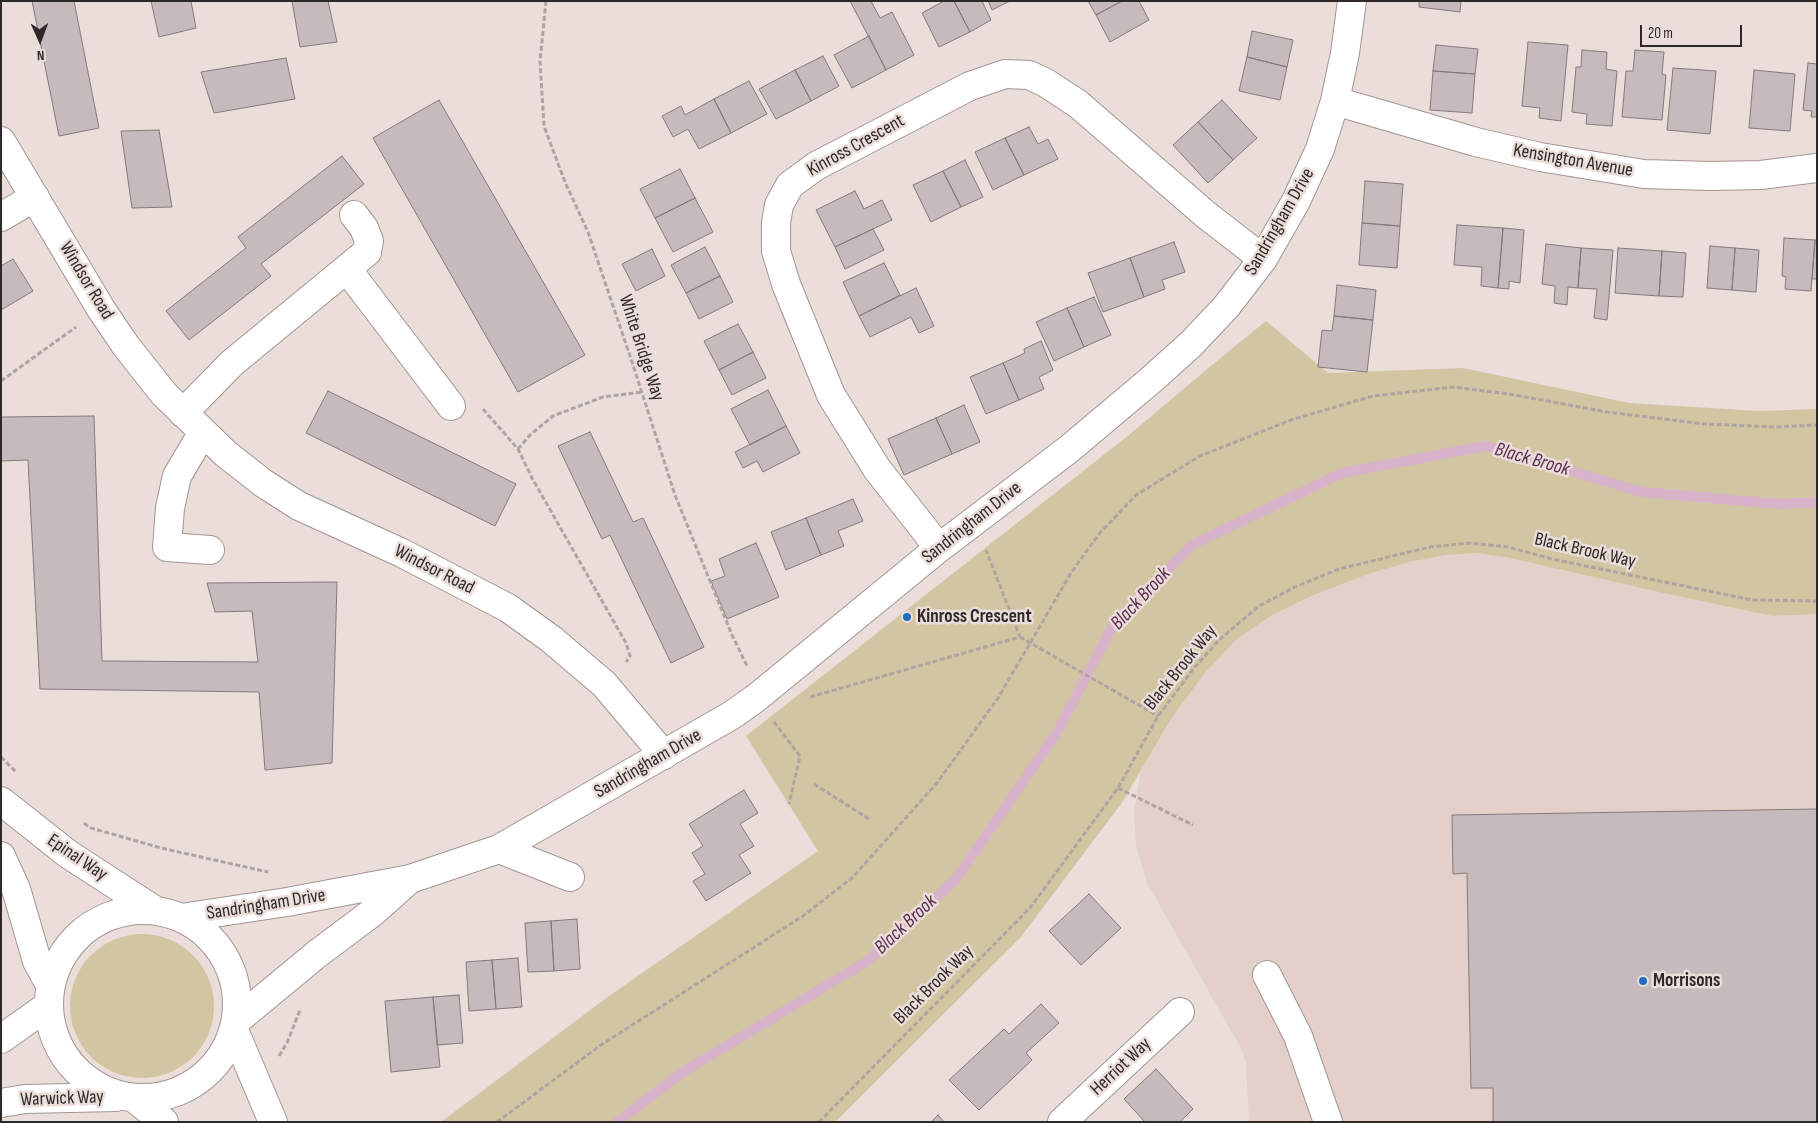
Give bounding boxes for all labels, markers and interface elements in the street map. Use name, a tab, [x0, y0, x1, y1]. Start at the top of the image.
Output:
north arrow	[15, 15, 65, 65]
scale bar	[1643, 15, 1746, 47]
text: 20 m	[1648, 24, 1673, 43]
text: N	[37, 47, 45, 64]
street label: Kinross Crescent	[803, 110, 909, 182]
street label: Kensington Avenue	[1511, 139, 1635, 183]
street label: Sandringham Drive	[1240, 164, 1320, 280]
street label: Windsor Road	[54, 238, 118, 324]
street label: White Bridge Way	[613, 292, 669, 404]
water label: Black Brook	[1492, 438, 1572, 482]
street label: Sandringham Drive	[918, 477, 1026, 569]
street label: Black Brook Way	[1532, 528, 1638, 574]
street label: Windsor Road	[390, 540, 478, 600]
water label: Black Brook	[1106, 563, 1176, 635]
place label: Kinross Crescent	[917, 606, 1032, 628]
marker: Kinross Crescent	[901, 611, 913, 623]
street label: Black Brook Way	[1140, 621, 1222, 715]
street label: Sandringham Drive	[590, 724, 706, 804]
street label: Epinal Way	[43, 830, 111, 886]
street label: Sandringham Drive	[205, 884, 327, 926]
water label: Black Brook	[870, 890, 942, 960]
street label: Black Brook Way	[889, 940, 979, 1030]
place label: Morrisons	[1653, 970, 1720, 992]
marker: Morrisons	[1637, 975, 1649, 987]
street label: Herriot Way	[1086, 1033, 1156, 1101]
street label: Warwick Way	[20, 1086, 104, 1112]

